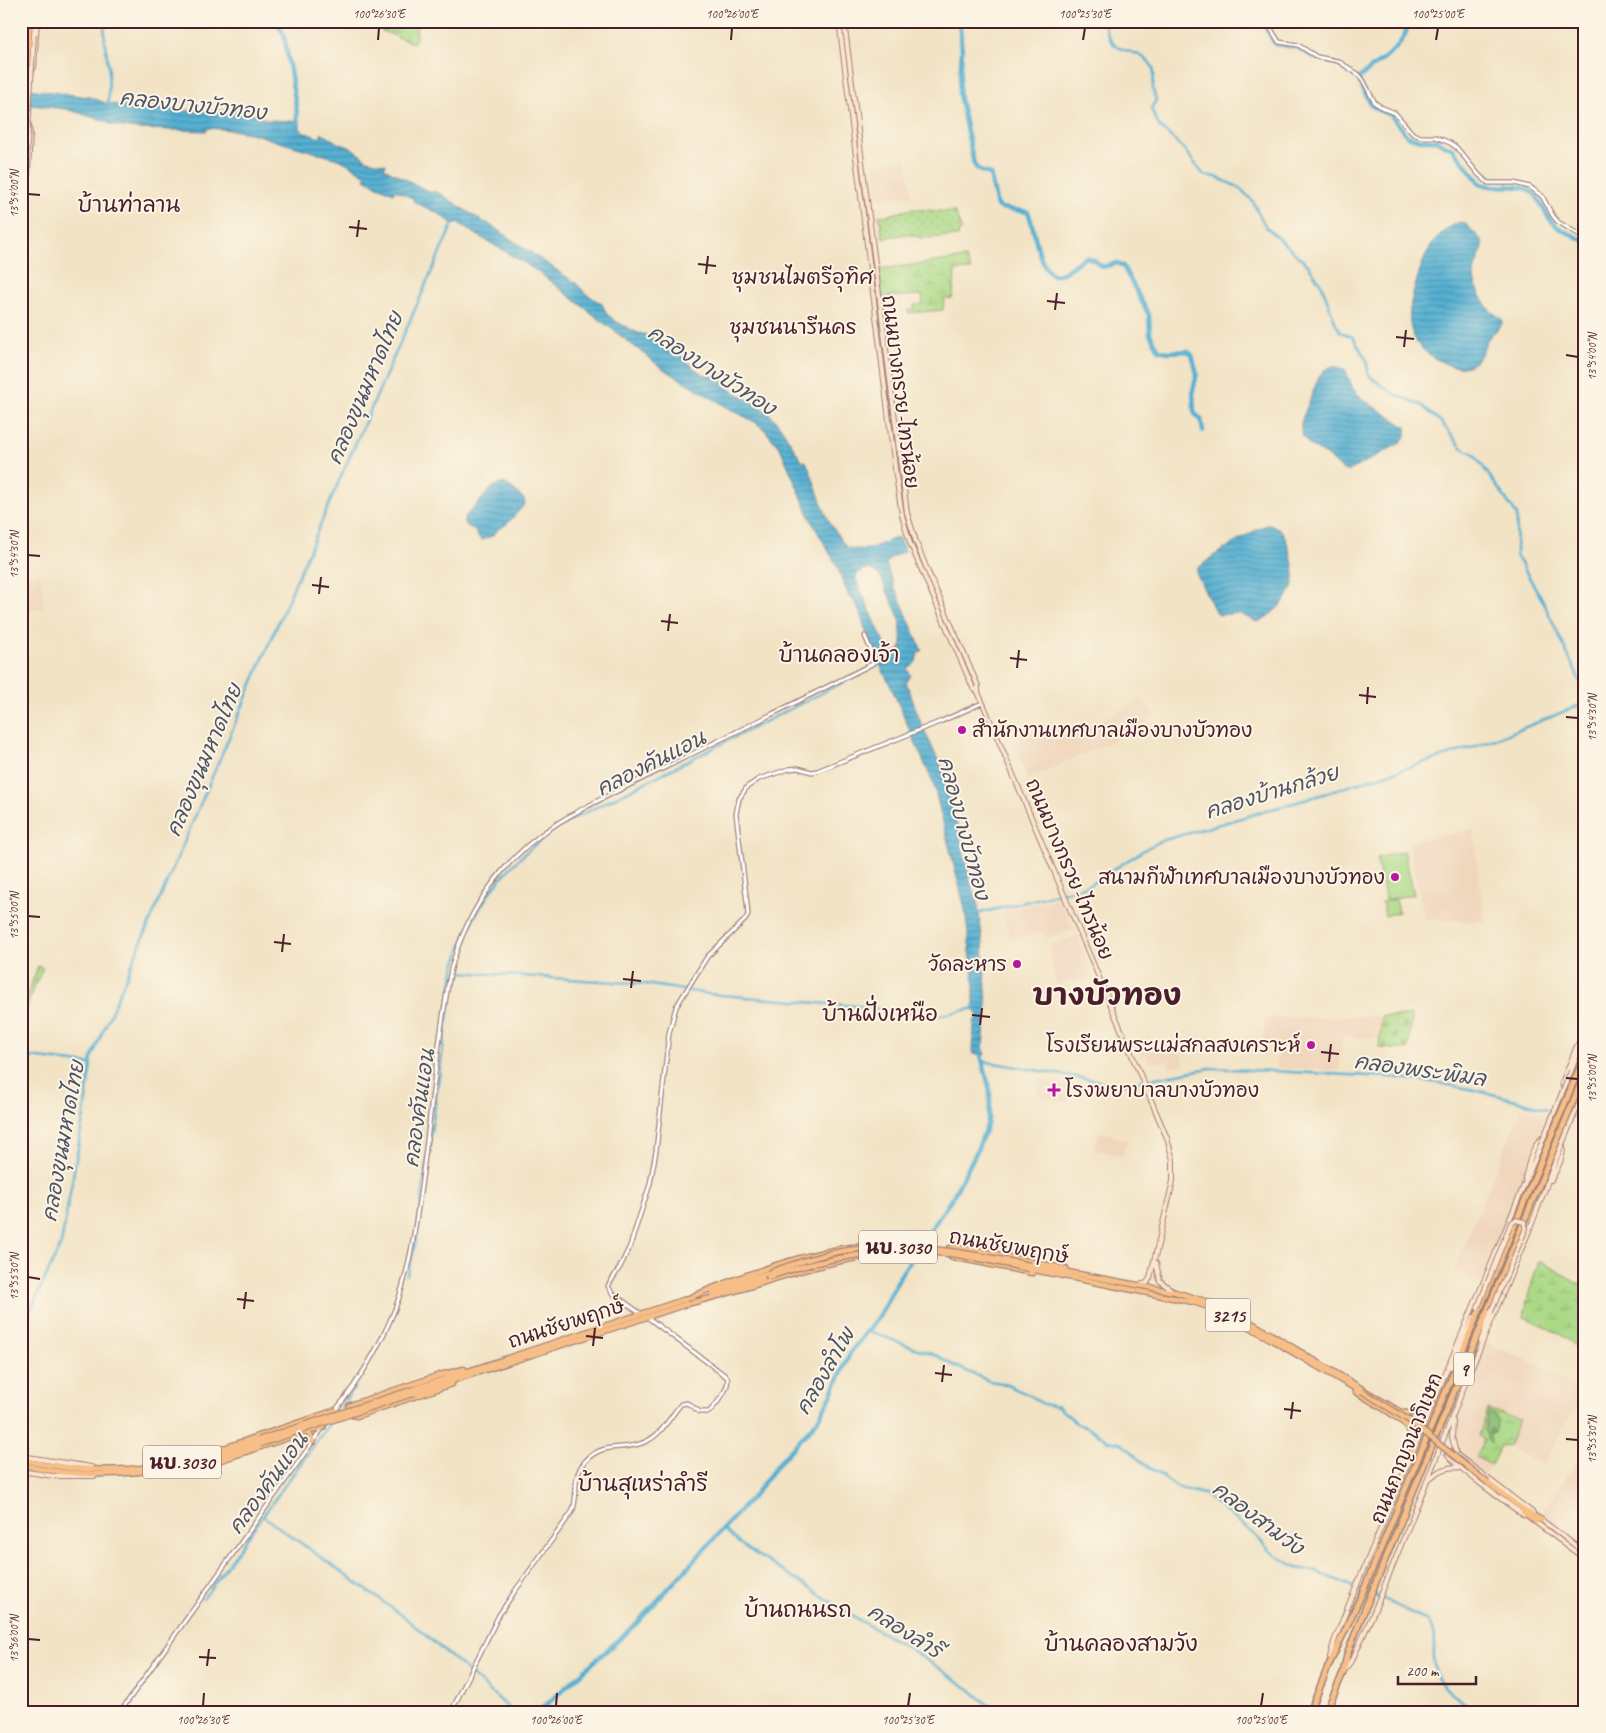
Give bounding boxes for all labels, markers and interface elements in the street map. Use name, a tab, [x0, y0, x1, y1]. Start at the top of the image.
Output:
text: 100°26'30"E	[353, 6, 407, 22]
text: 100°26'00"E	[706, 6, 760, 22]
text: 100°25'30"E	[1059, 6, 1113, 22]
text: 100°25'00"E	[1412, 6, 1466, 22]
water label: คลองบางบัวทอง	[118, 84, 270, 126]
text: 13°54'00"N	[6, 169, 22, 218]
district label: บ้านท่าลาน	[78, 190, 181, 219]
district label: ชุมชนไมตรีอุทิศ	[732, 264, 874, 293]
street label: ถนนบางกรวย-ไทรน้อย	[876, 294, 926, 490]
water label: คลองขุนมหาดไทย	[320, 306, 412, 469]
district label: ชุมชนนารีนคร	[729, 314, 857, 343]
water label: คลองบางบัวทอง	[643, 319, 782, 422]
text: 13°54'00"N	[1584, 332, 1600, 381]
text: 13°54'30"N	[6, 530, 22, 579]
district label: บ้านคลองเจ้า	[778, 640, 900, 669]
water label: คลองขุนมหาดไทย	[159, 678, 251, 841]
text: 13°54'30"N	[1584, 693, 1600, 742]
place label: สำนักงานเทศบาลเมืองบางบัวทอง	[972, 717, 1252, 743]
water label: คลองคันแอน	[592, 724, 711, 802]
marker: สำนักงานเทศบาลเมืองบางบัวทอง	[956, 724, 968, 736]
water label: คลองบางบัวทอง	[932, 754, 996, 904]
water label: คลองบ้านกล้วย	[1202, 759, 1344, 825]
street label: ถนนบางกรวย-ไทรน้อย	[1020, 774, 1120, 964]
place label: สนามกีฬาเทศบาลเมืองบางบัวทอง	[1098, 865, 1385, 890]
marker: สนามกีฬาเทศบาลเมืองบางบัวทอง	[1389, 871, 1401, 883]
text: 13°55'00"N	[6, 891, 22, 940]
place label: วัดละหาร	[928, 952, 1007, 977]
marker: วัดละหาร	[1011, 958, 1023, 970]
district label: บางบัวทอง	[1033, 976, 1181, 1014]
district label: บ้านฝั่งเหนือ	[822, 994, 938, 1028]
place label: โรงเรียนพระแม่สกลสงเคราะห์	[1046, 1032, 1301, 1058]
marker: โรงเรียนพระแม่สกลสงเคราะห์	[1305, 1039, 1317, 1051]
water label: คลองคันแอน	[398, 1046, 440, 1169]
water label: คลองพระพิมล	[1353, 1048, 1489, 1092]
text: 13°55'00"N	[1584, 1054, 1600, 1103]
water label: คลองขุนมหาดไทย	[35, 1057, 93, 1224]
place label: โรงพยาบาลบางบัวทอง	[1065, 1077, 1259, 1103]
marker: โรงพยาบาลบางบัวทอง	[1047, 1083, 1061, 1097]
street label: ถนนชัยพฤกษ์	[947, 1223, 1071, 1270]
road number: นบ.3030	[859, 1230, 937, 1264]
text: 13°55'30"N	[6, 1252, 22, 1301]
street label: ถนนชัยพฤกษ์	[505, 1292, 628, 1355]
road number: 3215	[1206, 1298, 1250, 1332]
water label: คลองลำโพ	[789, 1321, 861, 1419]
road number: 9	[1454, 1352, 1474, 1386]
street label: ถนนกาญจนาภิเษก	[1365, 1369, 1448, 1528]
text: 13°55'30"N	[1584, 1415, 1600, 1464]
water label: คลองคันแอน	[222, 1426, 314, 1539]
road number: นบ.3030	[143, 1445, 221, 1478]
district label: บ้านสุเหร่าลำรี	[578, 1469, 708, 1500]
water label: คลองสามวัง	[1207, 1475, 1310, 1562]
district label: บ้านถนนรถ	[744, 1595, 852, 1624]
water label: คลองลำรี	[863, 1598, 951, 1666]
text: 13°56'00"N	[6, 1614, 22, 1663]
district label: บ้านคลองสามวัง	[1044, 1629, 1198, 1658]
scale bar	[1398, 1653, 1476, 1685]
text: 200 m	[1406, 1662, 1440, 1681]
text: 100°26'30"E	[177, 1712, 231, 1728]
text: 100°26'00"E	[530, 1712, 584, 1728]
text: 100°25'30"E	[882, 1712, 936, 1728]
text: 100°25'00"E	[1235, 1712, 1289, 1728]

